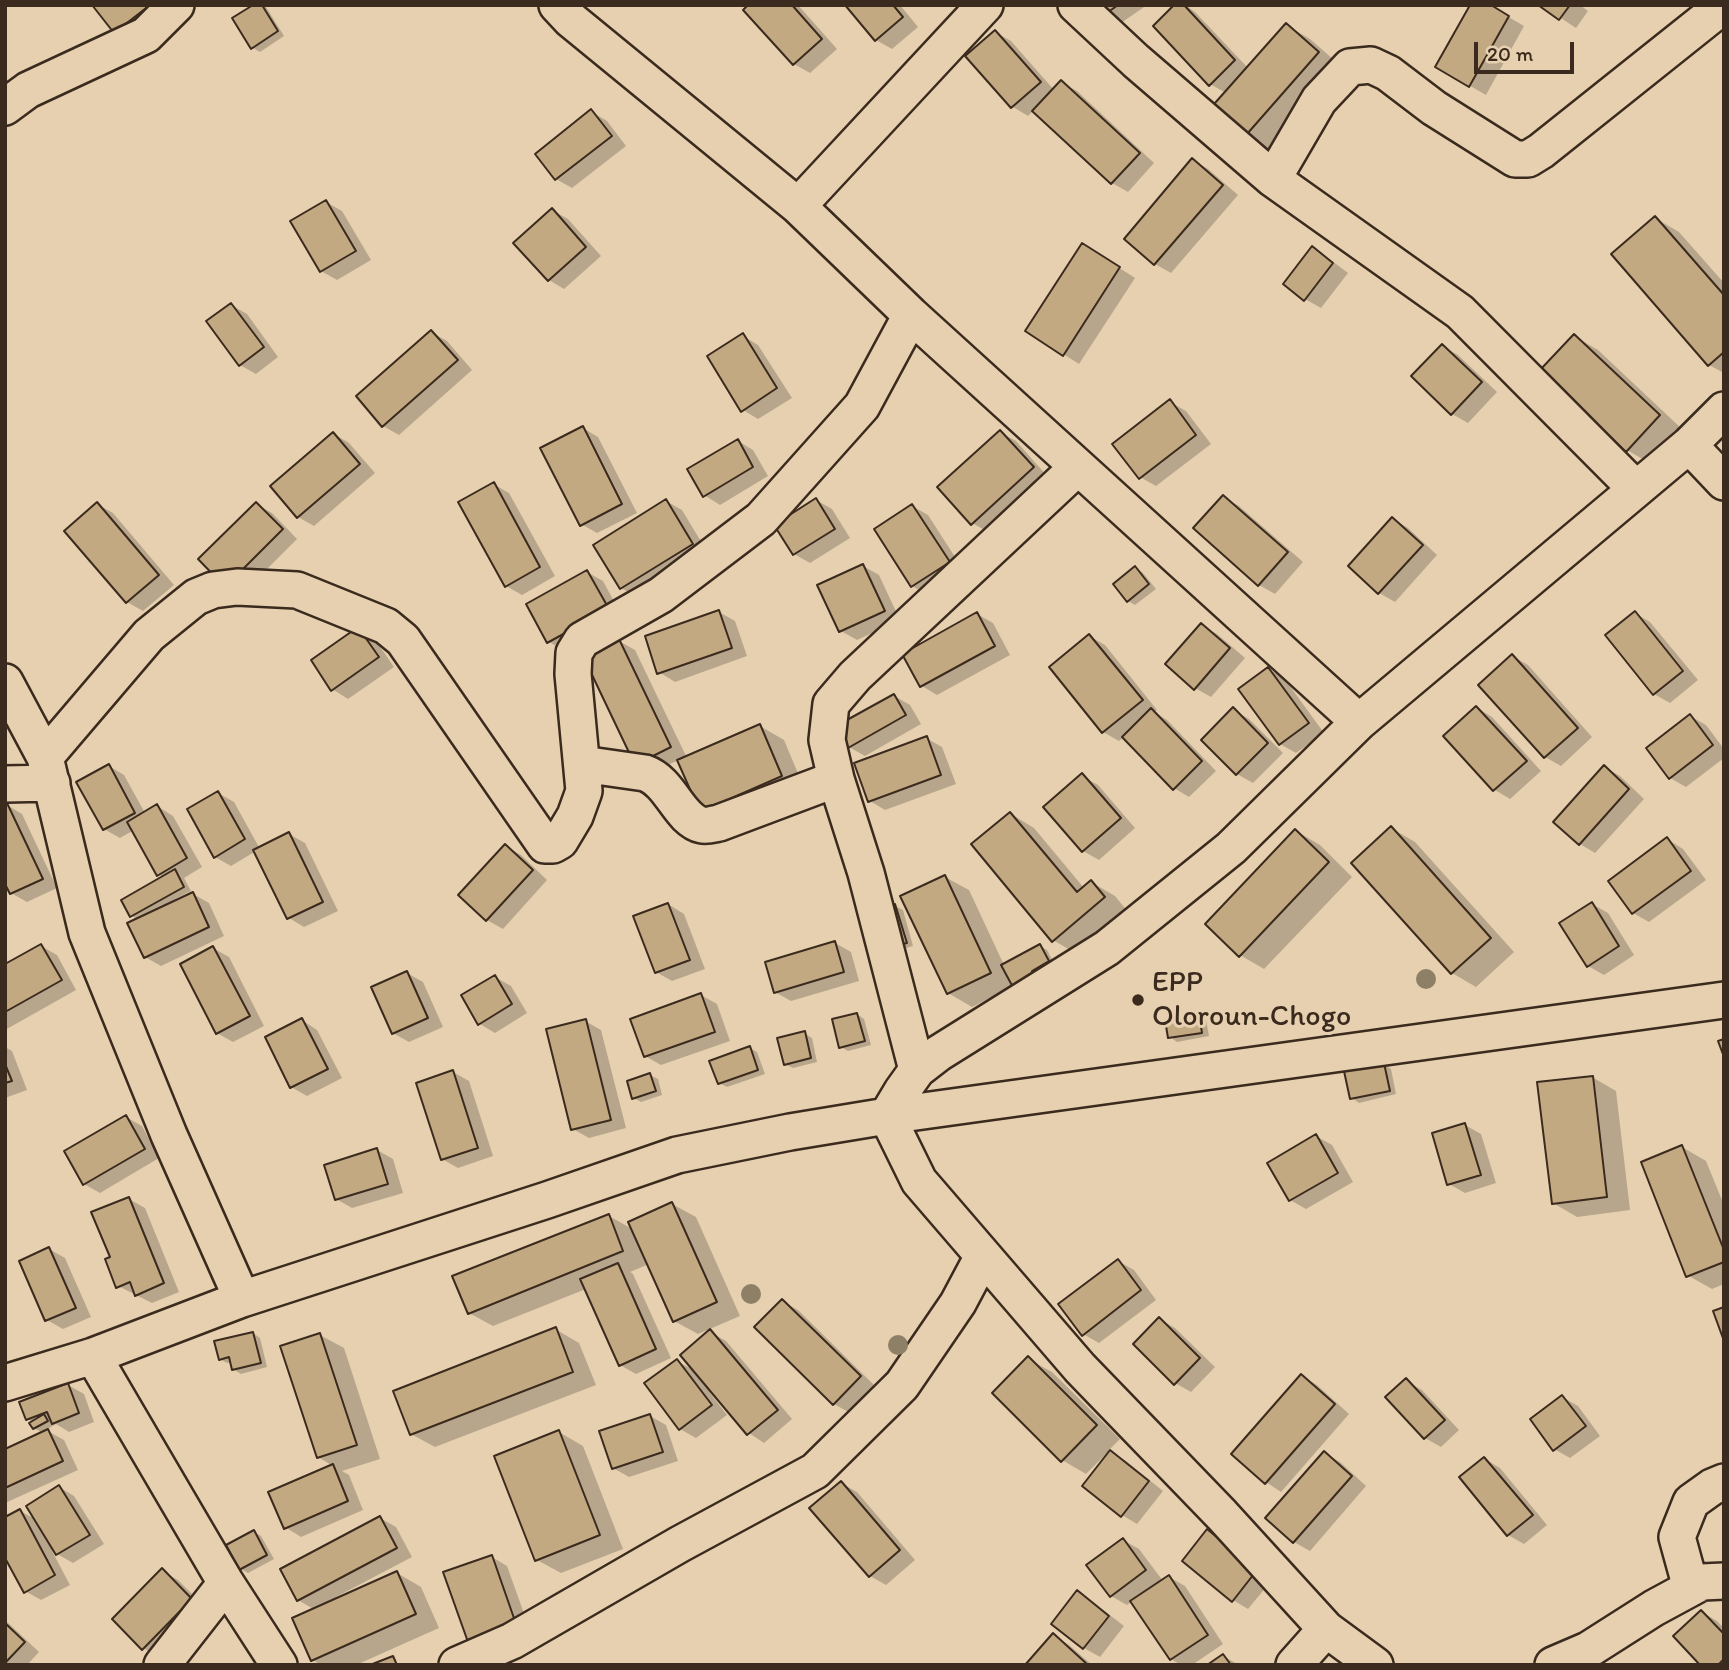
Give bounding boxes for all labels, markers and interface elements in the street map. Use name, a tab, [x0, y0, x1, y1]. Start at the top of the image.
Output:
scale bar	[1477, 28, 1577, 72]
text: 20 m	[1487, 41, 1533, 66]
place label: EPP Oloroun-Chogo	[1152, 965, 1351, 1036]
marker: EPP Oloroun-Chogo	[1130, 992, 1146, 1008]

